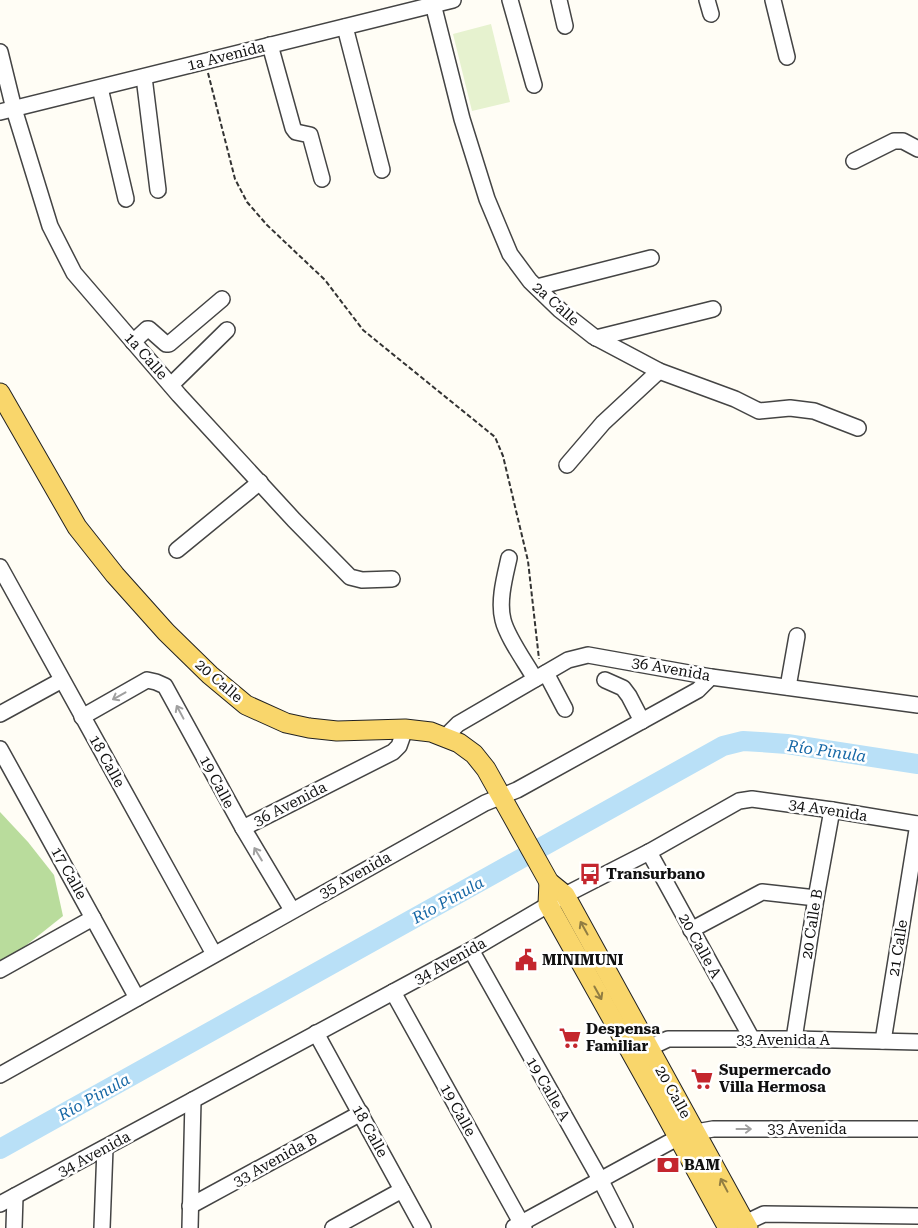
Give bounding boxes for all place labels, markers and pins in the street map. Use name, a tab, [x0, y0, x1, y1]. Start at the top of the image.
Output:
bus stop icon: Transurbano	[577, 861, 603, 887]
place label: Transurbano	[606, 865, 706, 883]
public building icon: MINIMUNI	[513, 947, 539, 973]
place label: MINIMUNI	[542, 951, 623, 969]
place label: Despensa Familiar	[586, 1020, 660, 1055]
supermarket icon: Despensa Familiar	[557, 1025, 583, 1051]
place label: Supermercado Villa Hermosa	[719, 1061, 832, 1096]
supermarket icon: Supermercado Villa Hermosa	[689, 1066, 715, 1092]
bank icon: BAM	[655, 1152, 681, 1178]
place label: BAM	[684, 1156, 720, 1174]

